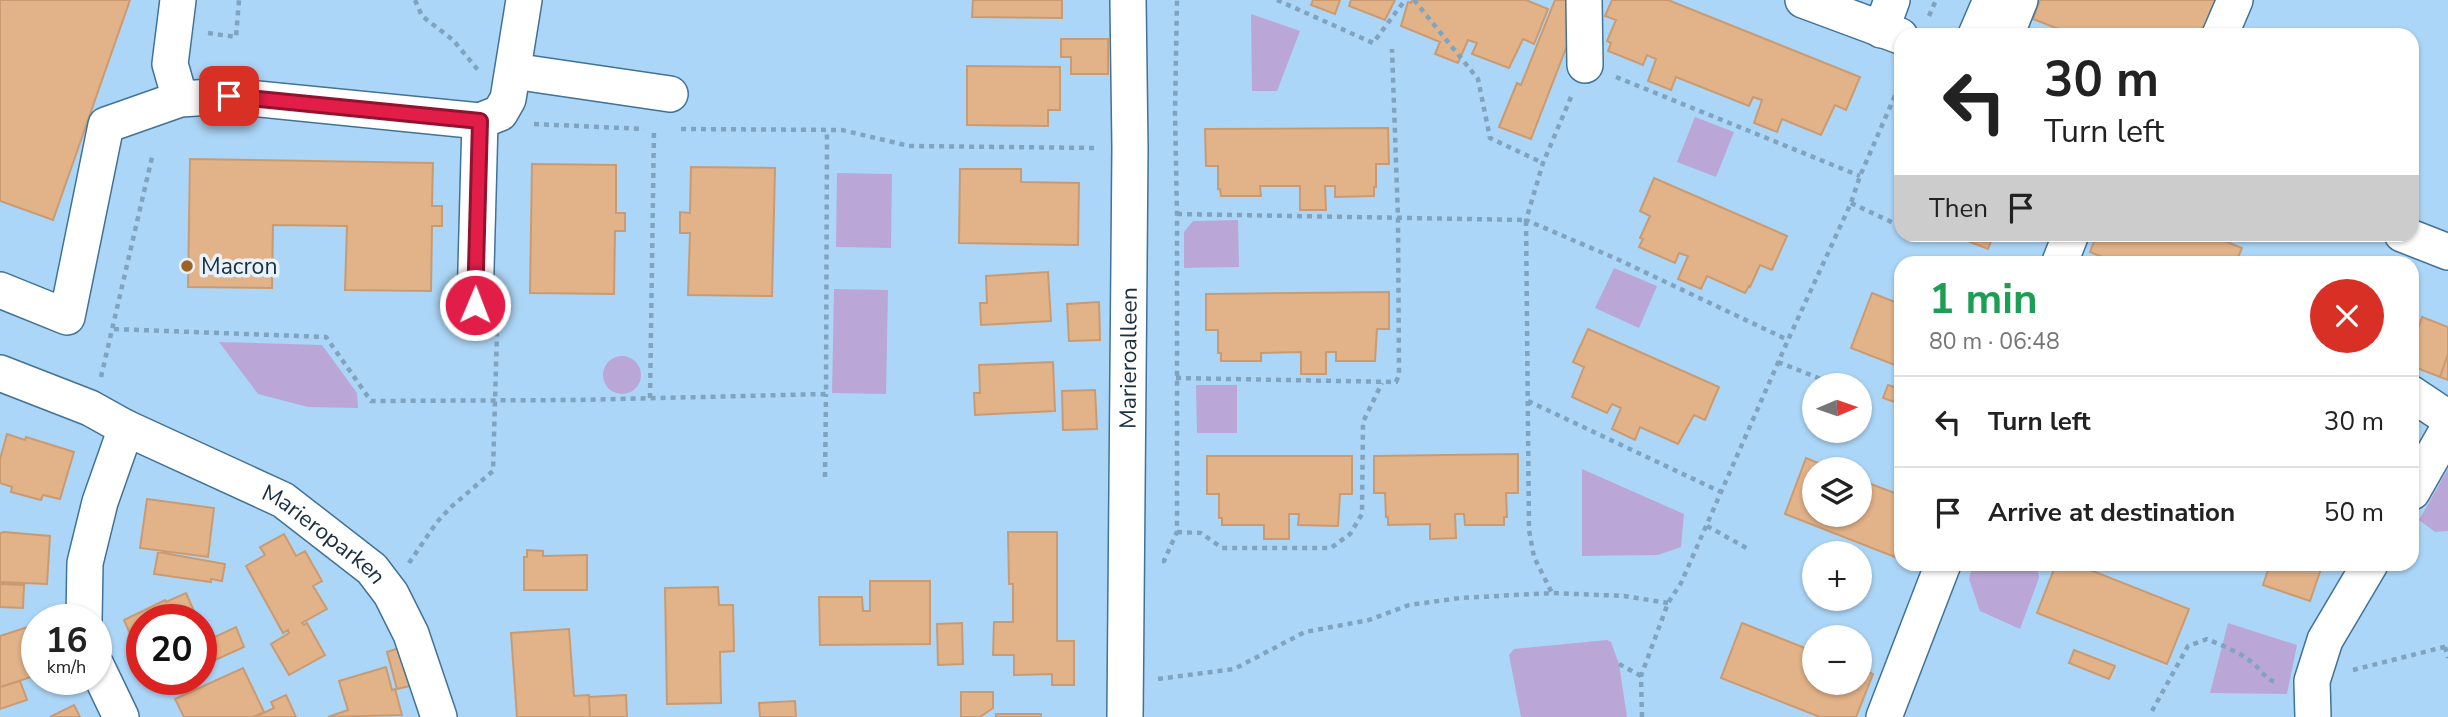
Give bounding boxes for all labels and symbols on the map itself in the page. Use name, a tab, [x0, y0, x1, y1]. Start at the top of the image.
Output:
pin	[199, 66, 259, 126]
place label: Macron	[201, 251, 277, 282]
marker: Macron	[179, 258, 195, 274]
position arrow	[438, 268, 512, 342]
street label: Marieroalleen	[1112, 287, 1144, 429]
north arrow	[1802, 373, 1872, 443]
street label: Marieroparken	[257, 477, 393, 590]
speed limit sign: 20	[126, 604, 217, 695]

